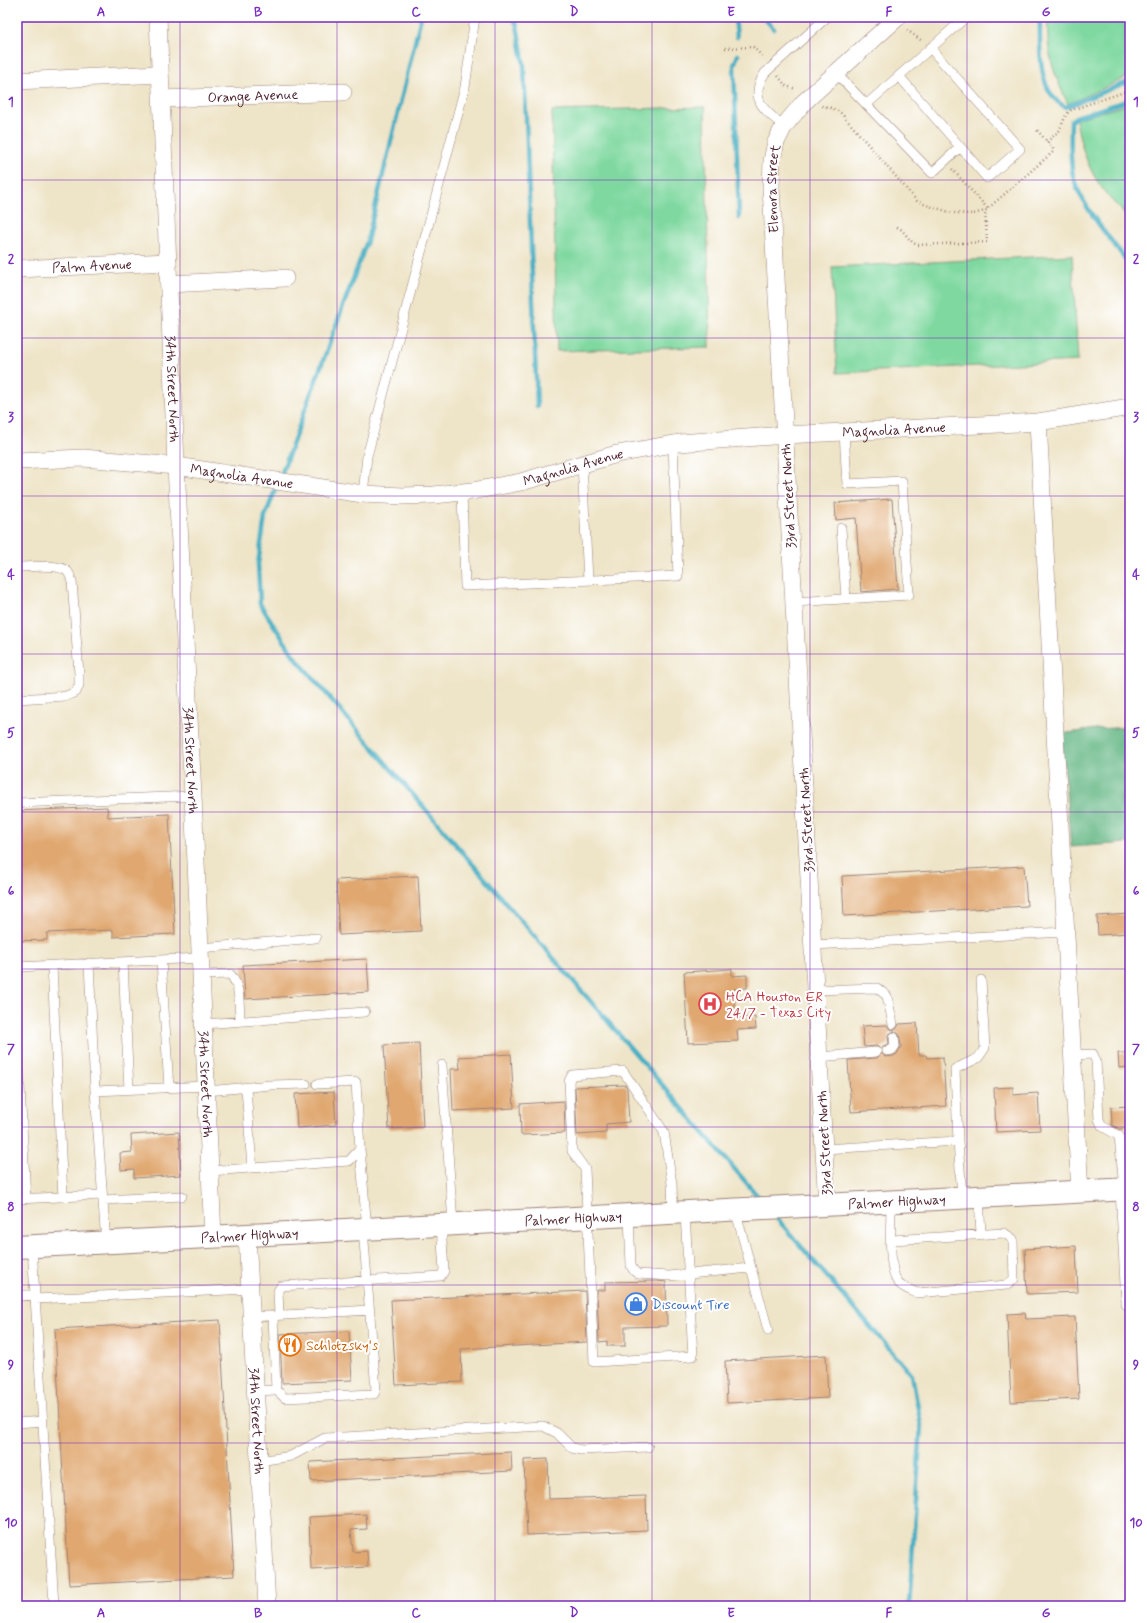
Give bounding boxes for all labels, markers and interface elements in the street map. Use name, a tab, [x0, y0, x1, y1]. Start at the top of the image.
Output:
text: A	[97, 4, 105, 21]
text: B	[254, 4, 263, 21]
text: C	[411, 4, 421, 21]
text: D	[570, 4, 579, 21]
text: E	[727, 4, 735, 21]
text: F	[886, 4, 893, 21]
text: G	[1042, 4, 1051, 21]
street label: Orange Avenue	[207, 86, 299, 107]
text: 1	[8, 94, 14, 111]
text: 1	[1133, 94, 1139, 111]
street label: Elenora Street	[763, 142, 785, 233]
text: 2	[8, 251, 15, 268]
text: 2	[1133, 251, 1140, 268]
street label: Palm Avenue	[52, 256, 132, 277]
street label: 34th Street North	[161, 335, 183, 443]
text: 3	[8, 409, 14, 426]
text: 3	[1133, 409, 1139, 426]
street label: Magnolia Avenue	[842, 419, 946, 443]
street label: 33rd Street North	[777, 443, 801, 549]
street label: Magnolia Avenue	[521, 445, 625, 491]
street label: Magnolia Avenue	[189, 460, 294, 493]
text: 4	[7, 567, 15, 584]
text: 4	[1132, 567, 1140, 584]
street label: 34th Street North	[178, 706, 202, 814]
text: 5	[7, 725, 15, 742]
text: 5	[1132, 725, 1140, 742]
street label: 33rd Street North	[795, 767, 819, 873]
text: 6	[8, 883, 15, 900]
text: 6	[1133, 883, 1140, 900]
place label: HCA Houston ER 24/7 - Texas City	[726, 988, 831, 1022]
hospital icon: HCA Houston ER 24/7 - Texas City	[697, 991, 723, 1017]
street label: 34th Street North	[194, 1030, 216, 1138]
text: 7	[7, 1041, 15, 1058]
text: 7	[1132, 1041, 1140, 1058]
street label: 33rd Street North	[813, 1090, 837, 1196]
street label: Palmer Highway	[848, 1191, 946, 1214]
text: 8	[7, 1199, 15, 1216]
text: 8	[1132, 1199, 1140, 1216]
street label: Palmer Highway	[524, 1207, 623, 1231]
street label: Palmer Highway	[200, 1224, 299, 1247]
shop icon: Discount Tire	[623, 1291, 649, 1317]
place label: Discount Tire	[652, 1296, 730, 1314]
restaurant icon: Schlotzsky's	[277, 1332, 303, 1358]
place label: Schlotzsky's	[306, 1337, 378, 1355]
text: 9	[8, 1357, 15, 1374]
text: 9	[1133, 1357, 1140, 1374]
street label: 34th Street North	[244, 1367, 268, 1475]
text: 10	[4, 1515, 18, 1532]
text: 10	[1129, 1515, 1143, 1532]
text: A	[97, 1605, 105, 1622]
text: B	[254, 1605, 263, 1622]
text: C	[411, 1605, 421, 1622]
text: D	[570, 1605, 579, 1622]
text: E	[727, 1605, 735, 1622]
text: F	[886, 1605, 893, 1622]
text: G	[1042, 1605, 1051, 1622]

